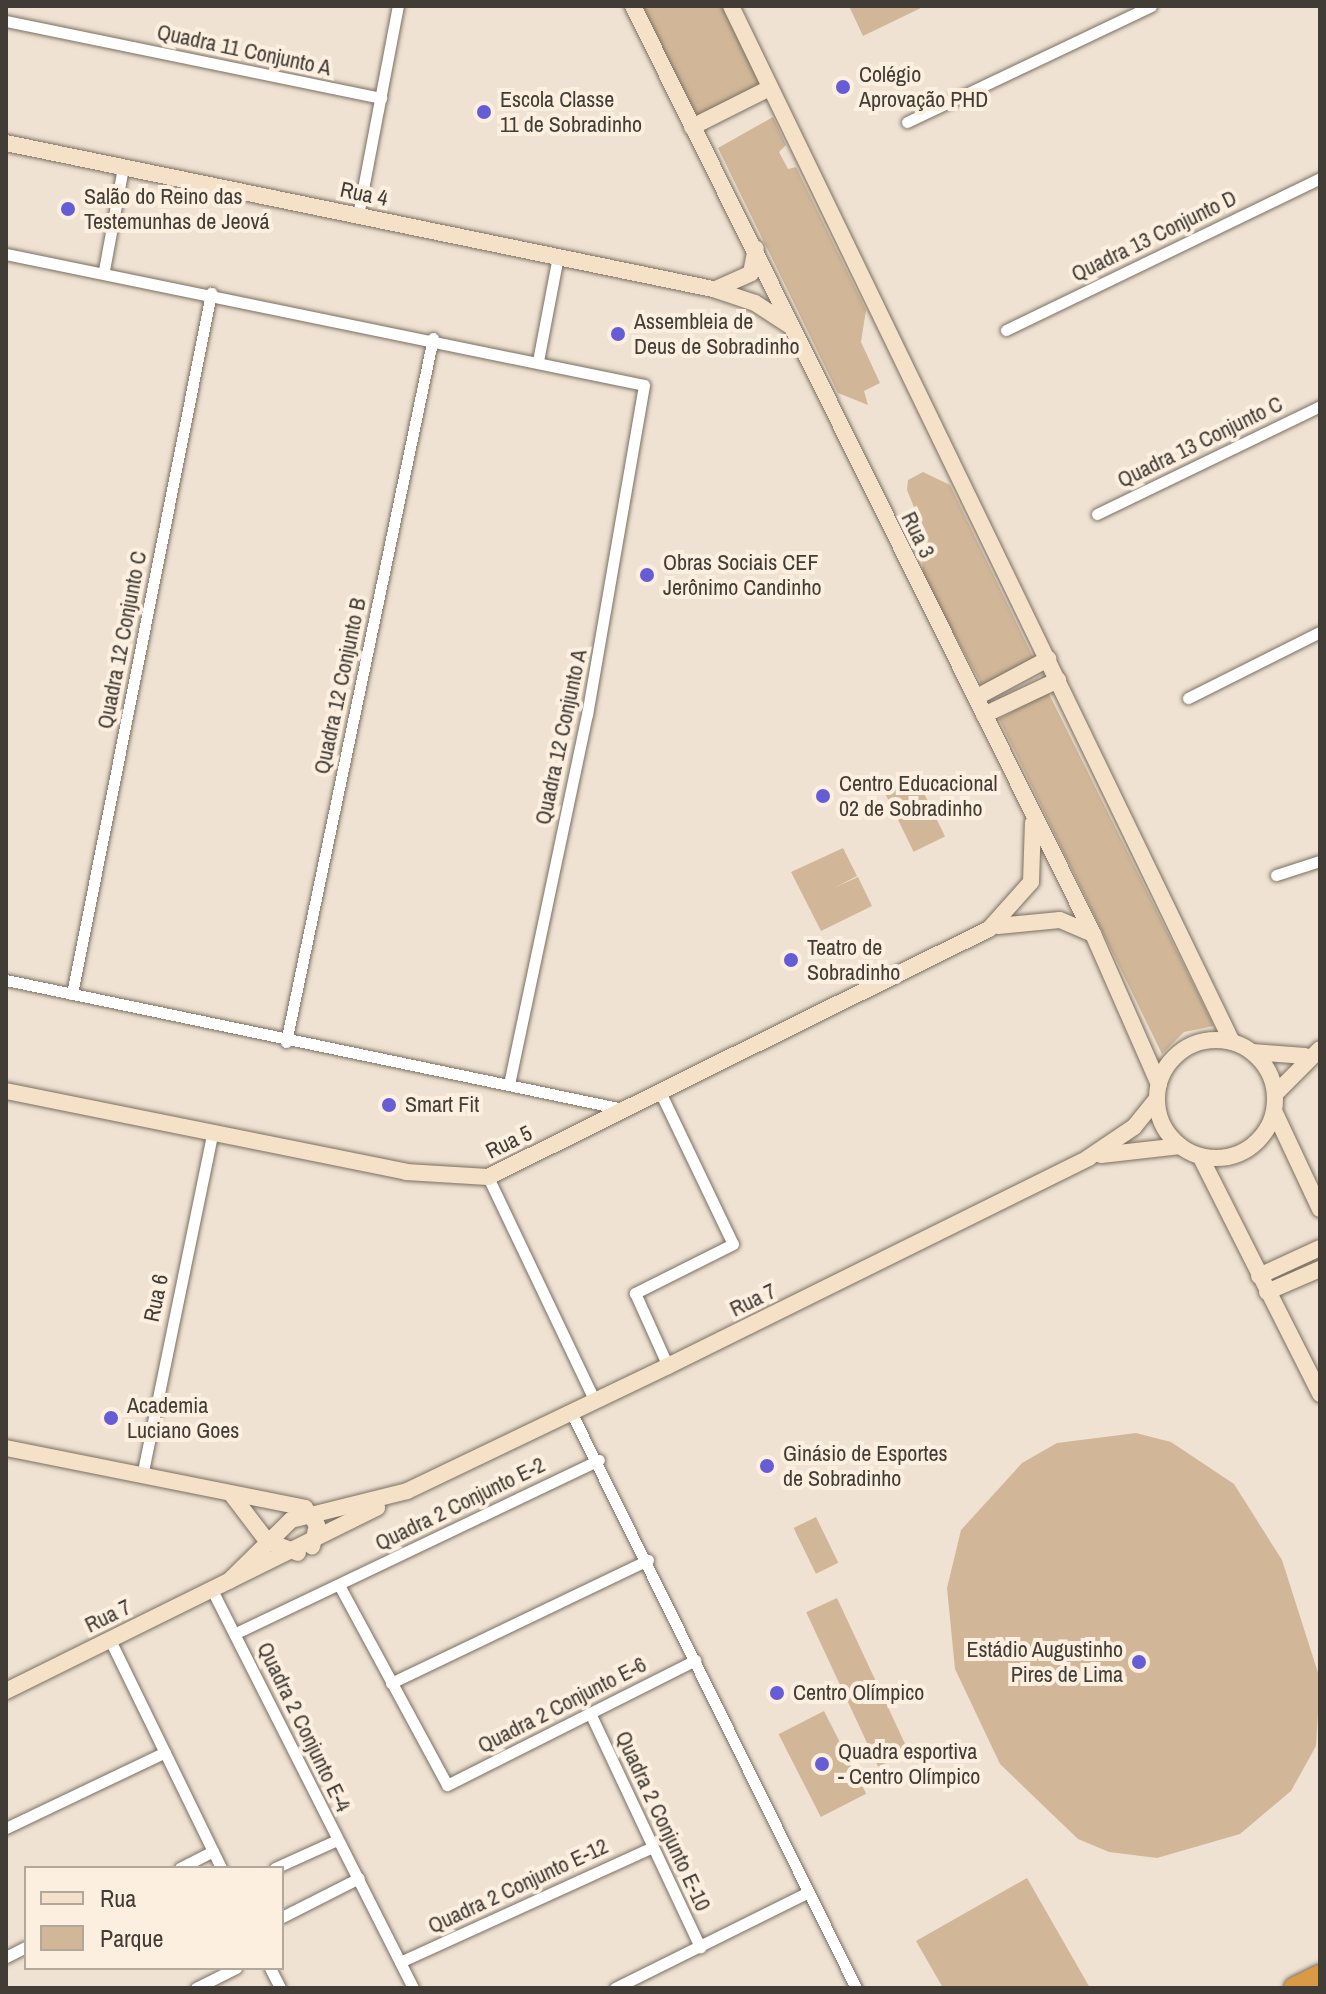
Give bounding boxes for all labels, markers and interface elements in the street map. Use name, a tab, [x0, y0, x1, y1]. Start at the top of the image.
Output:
street label: Quadra 11 Conjunto A	[154, 19, 334, 81]
place label: Colégio Aprovação PHD	[859, 61, 988, 112]
marker: Colégio Aprovação PHD	[834, 78, 852, 96]
place label: Escola Classe 11 de Sobradinho	[500, 86, 642, 138]
marker: Escola Classe 11 de Sobradinho	[475, 103, 493, 121]
street label: Rua 4	[338, 176, 390, 212]
place label: Salão do Reino das Testemunhas de Jeová	[84, 183, 270, 234]
street label: Quadra 13 Conjunto D	[1067, 185, 1241, 287]
marker: Salão do Reino das Testemunhas de Jeová	[59, 200, 77, 218]
place label: Assembleia de Deus de Sobradinho	[634, 308, 799, 360]
marker: Assembleia de Deus de Sobradinho	[609, 325, 627, 343]
street label: Quadra 13 Conjunto C	[1113, 391, 1287, 493]
street label: Rua 3	[896, 508, 940, 562]
street label: Quadra 12 Conjunto C	[92, 549, 152, 731]
place label: Obras Sociais CEF Jerônimo Candinho	[663, 549, 821, 600]
marker: Obras Sociais CEF Jerônimo Candinho	[638, 566, 656, 584]
street label: Quadra 12 Conjunto B	[308, 595, 372, 777]
street label: Quadra 12 Conjunto A	[529, 646, 593, 828]
place label: Centro Educacional 02 de Sobradinho	[839, 770, 997, 822]
marker: Centro Educacional 02 de Sobradinho	[814, 787, 832, 805]
place label: Teatro de Sobradinho	[807, 934, 900, 986]
marker: Teatro de Sobradinho	[782, 951, 800, 969]
place label: Smart Fit	[405, 1092, 479, 1118]
marker: Smart Fit	[380, 1096, 398, 1114]
street label: Rua 5	[482, 1120, 536, 1164]
street label: Rua 6	[138, 1272, 174, 1324]
street label: Rua 7	[726, 1278, 780, 1322]
place label: Academia Luciano Goes	[127, 1392, 239, 1444]
marker: Academia Luciano Goes	[102, 1409, 120, 1427]
place label: Ginásio de Esportes de Sobradinho	[783, 1440, 947, 1492]
street label: Quadra 2 Conjunto E-2	[371, 1451, 549, 1557]
marker: Ginásio de Esportes de Sobradinho	[758, 1457, 776, 1475]
street label: Rua 7	[81, 1594, 135, 1638]
place label: Estádio Augustinho Pires de Lima	[966, 1636, 1123, 1688]
street label: Quadra 2 Conjunto E-4	[251, 1638, 357, 1816]
street label: Quadra 2 Conjunto E-6	[473, 1651, 651, 1759]
marker: Estádio Augustinho Pires de Lima	[1130, 1653, 1148, 1671]
place label: Centro Olímpico	[793, 1680, 924, 1706]
marker: Centro Olímpico	[768, 1684, 786, 1702]
street label: Quadra 2 Conjunto E-10	[610, 1727, 716, 1915]
place label: Quadra esportiva - Centro Olímpico	[838, 1738, 980, 1790]
marker: Quadra esportiva - Centro Olímpico	[813, 1755, 831, 1773]
street label: Quadra 2 Conjunto E-12	[424, 1833, 612, 1939]
legend	[24, 1866, 284, 1970]
text: Rua	[100, 1882, 136, 1914]
text: Parque	[100, 1922, 163, 1954]

